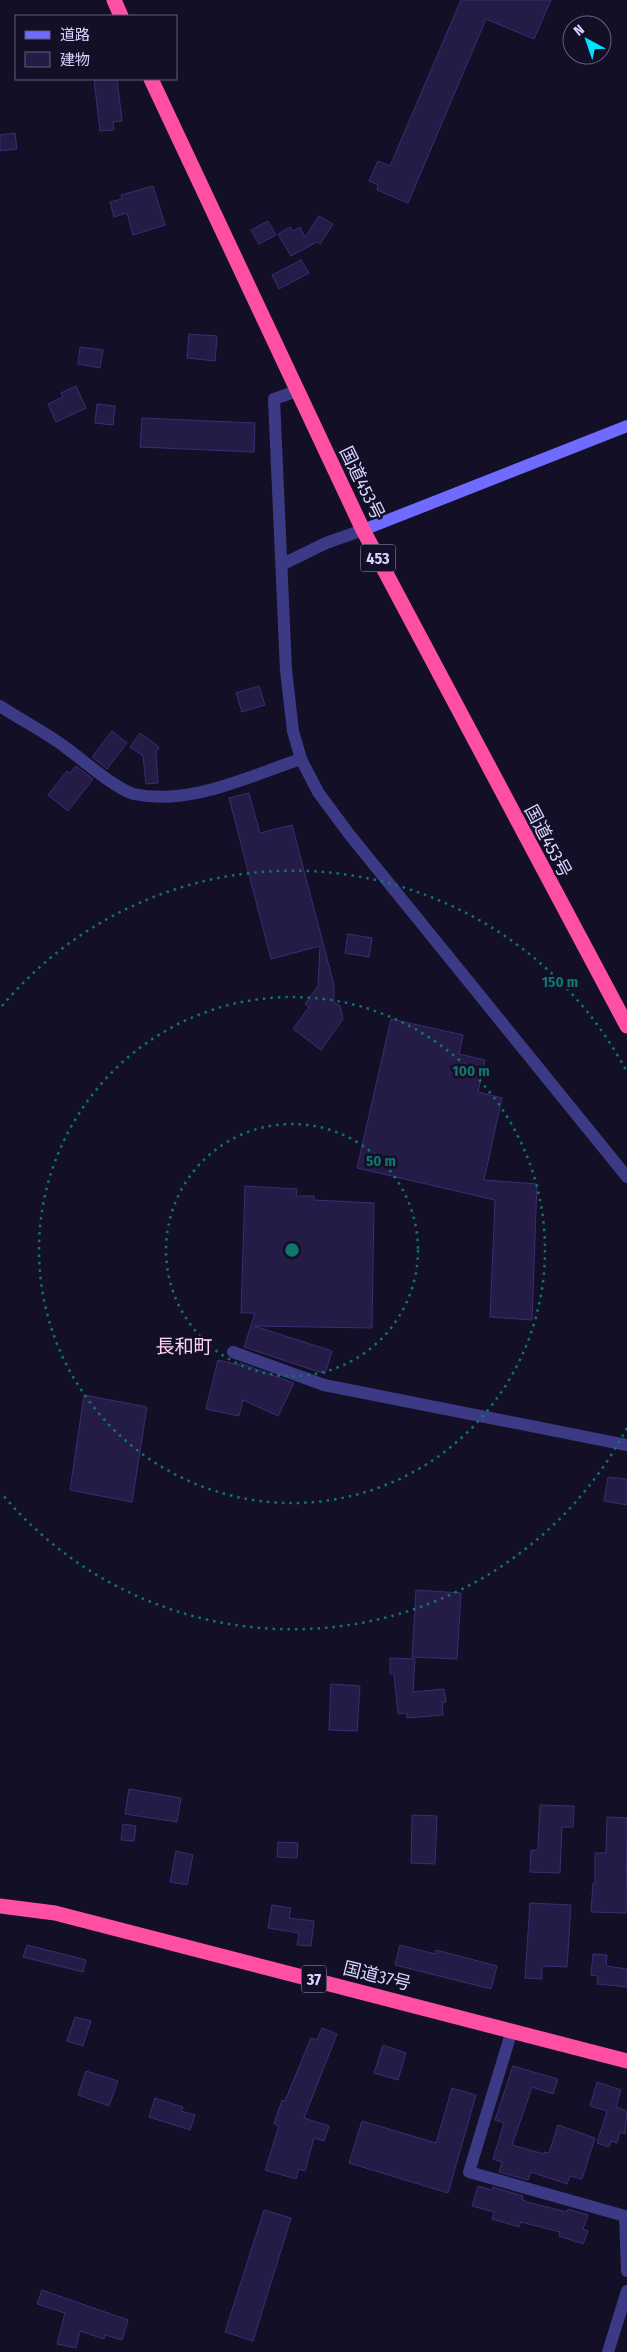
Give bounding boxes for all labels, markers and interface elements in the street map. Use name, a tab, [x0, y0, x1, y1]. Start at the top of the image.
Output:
legend	[15, 15, 178, 80]
north arrow	[562, 15, 612, 65]
text: N	[570, 21, 588, 40]
text: 道路	[60, 26, 90, 44]
text: 建物	[60, 51, 90, 69]
street label: 国道453号	[335, 443, 389, 523]
road number: 453	[360, 544, 396, 572]
street label: 国道453号	[520, 801, 576, 881]
text: 150 m	[542, 973, 578, 991]
text: 100 m	[452, 1062, 490, 1080]
text: 50 m	[366, 1152, 396, 1170]
centre of rings	[283, 1241, 301, 1259]
district label: 長和町	[155, 1335, 213, 1358]
street label: 国道37号	[341, 1957, 413, 1995]
road number: 37	[302, 1966, 326, 1992]

